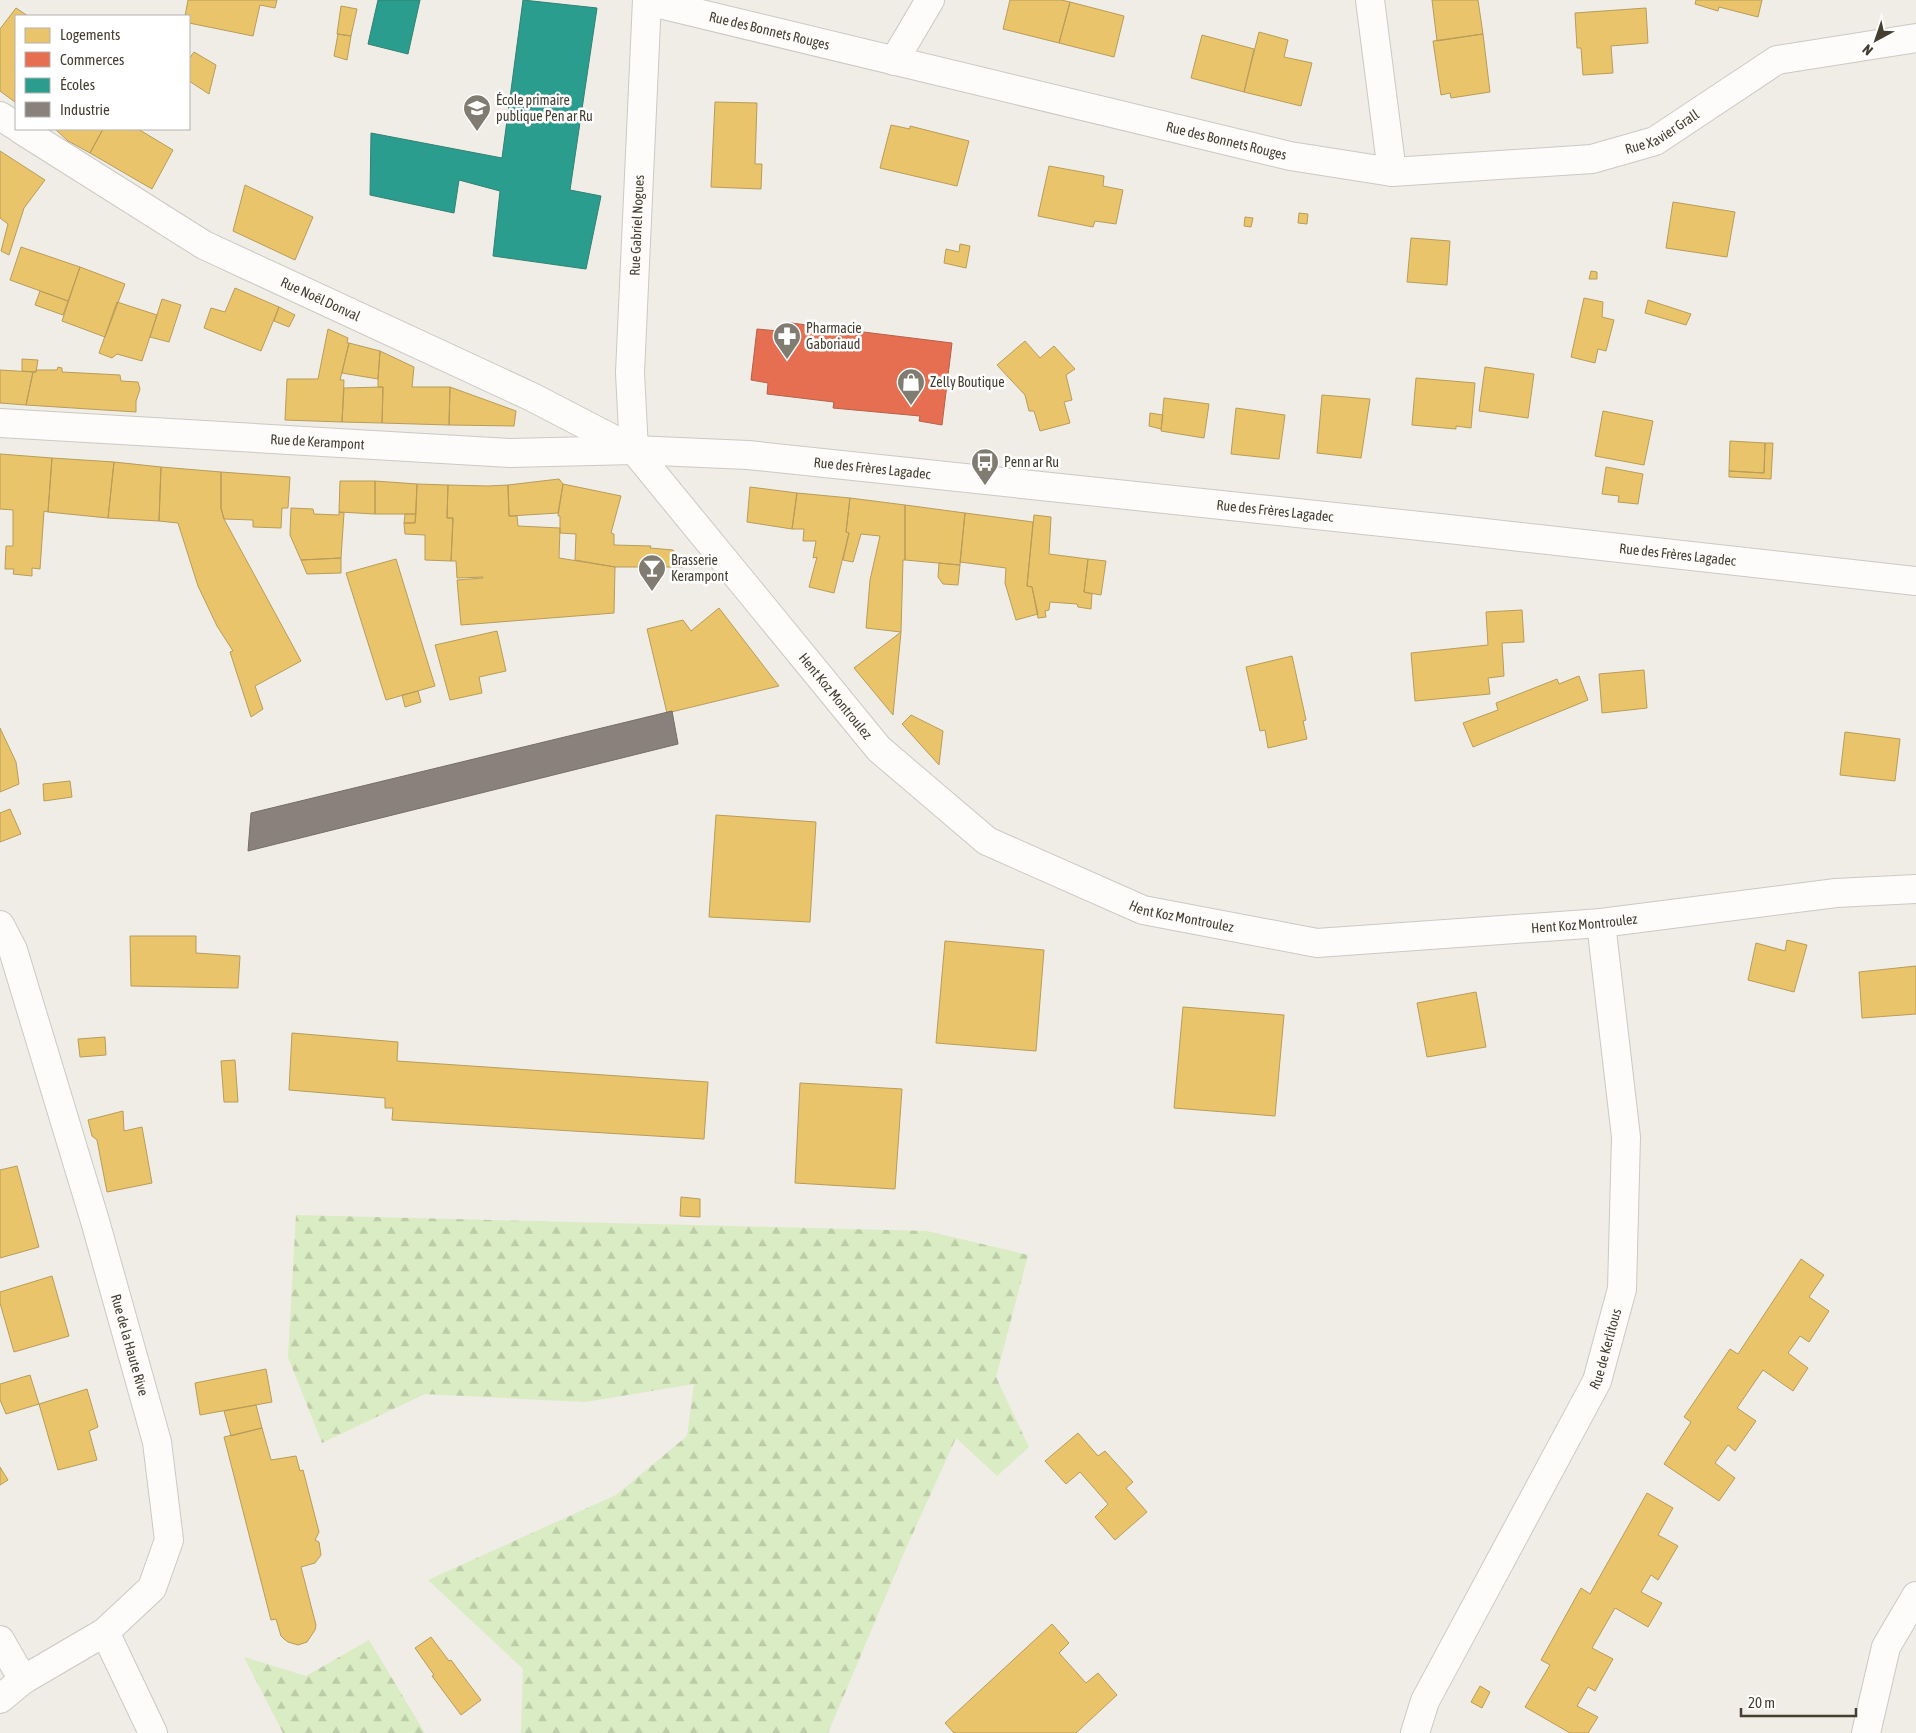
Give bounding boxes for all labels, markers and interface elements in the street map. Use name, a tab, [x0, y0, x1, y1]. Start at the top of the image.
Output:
street label: Rue des Bonnets Rouges	[708, 8, 831, 53]
legend	[15, 15, 190, 130]
north arrow	[1851, 15, 1901, 65]
text: Logements	[60, 26, 120, 43]
text: N	[1859, 41, 1876, 59]
text: Commerces	[60, 51, 124, 68]
text: Écoles	[60, 76, 95, 93]
place label: École primaire publique Pen ar Ru	[496, 92, 593, 124]
school or university icon: École primaire publique Pen ar Ru	[462, 93, 492, 132]
text: Industrie	[60, 101, 110, 118]
street label: Rue Xavier Grall	[1623, 106, 1702, 157]
street label: Rue des Bonnets Rouges	[1165, 118, 1288, 163]
street label: Rue Gabriel Nogues	[626, 174, 647, 276]
street label: Rue Noël Donval	[278, 274, 363, 324]
place label: Pharmacie Gaboriaud	[806, 320, 862, 352]
pharmacy icon: Pharmacie Gaboriaud	[772, 321, 802, 360]
shop icon: Zelly Boutique	[896, 367, 926, 406]
place label: Zelly Boutique	[930, 374, 1005, 390]
street label: Rue de Kerampont	[270, 431, 365, 452]
bus stop icon: Penn ar Ru	[970, 447, 1000, 486]
street label: Rue des Frères Lagadec	[813, 454, 932, 482]
place label: Penn ar Ru	[1004, 454, 1059, 470]
street label: Rue des Frères Lagadec	[1216, 497, 1335, 525]
street label: Rue des Frères Lagadec	[1618, 540, 1738, 569]
place label: Brasserie Kerampont	[671, 552, 728, 584]
bar icon: Brasserie Kerampont	[637, 553, 667, 592]
street label: Hent Koz Montroulez	[796, 650, 876, 742]
street label: Hent Koz Montroulez	[1127, 897, 1235, 935]
street label: Hent Koz Montroulez	[1531, 910, 1638, 936]
street label: Rue de la Haute Rive	[108, 1292, 152, 1398]
street label: Rue de Kerlitous	[1586, 1307, 1624, 1392]
scale bar	[1741, 1686, 1856, 1718]
text: 20 m	[1748, 1694, 1775, 1711]

